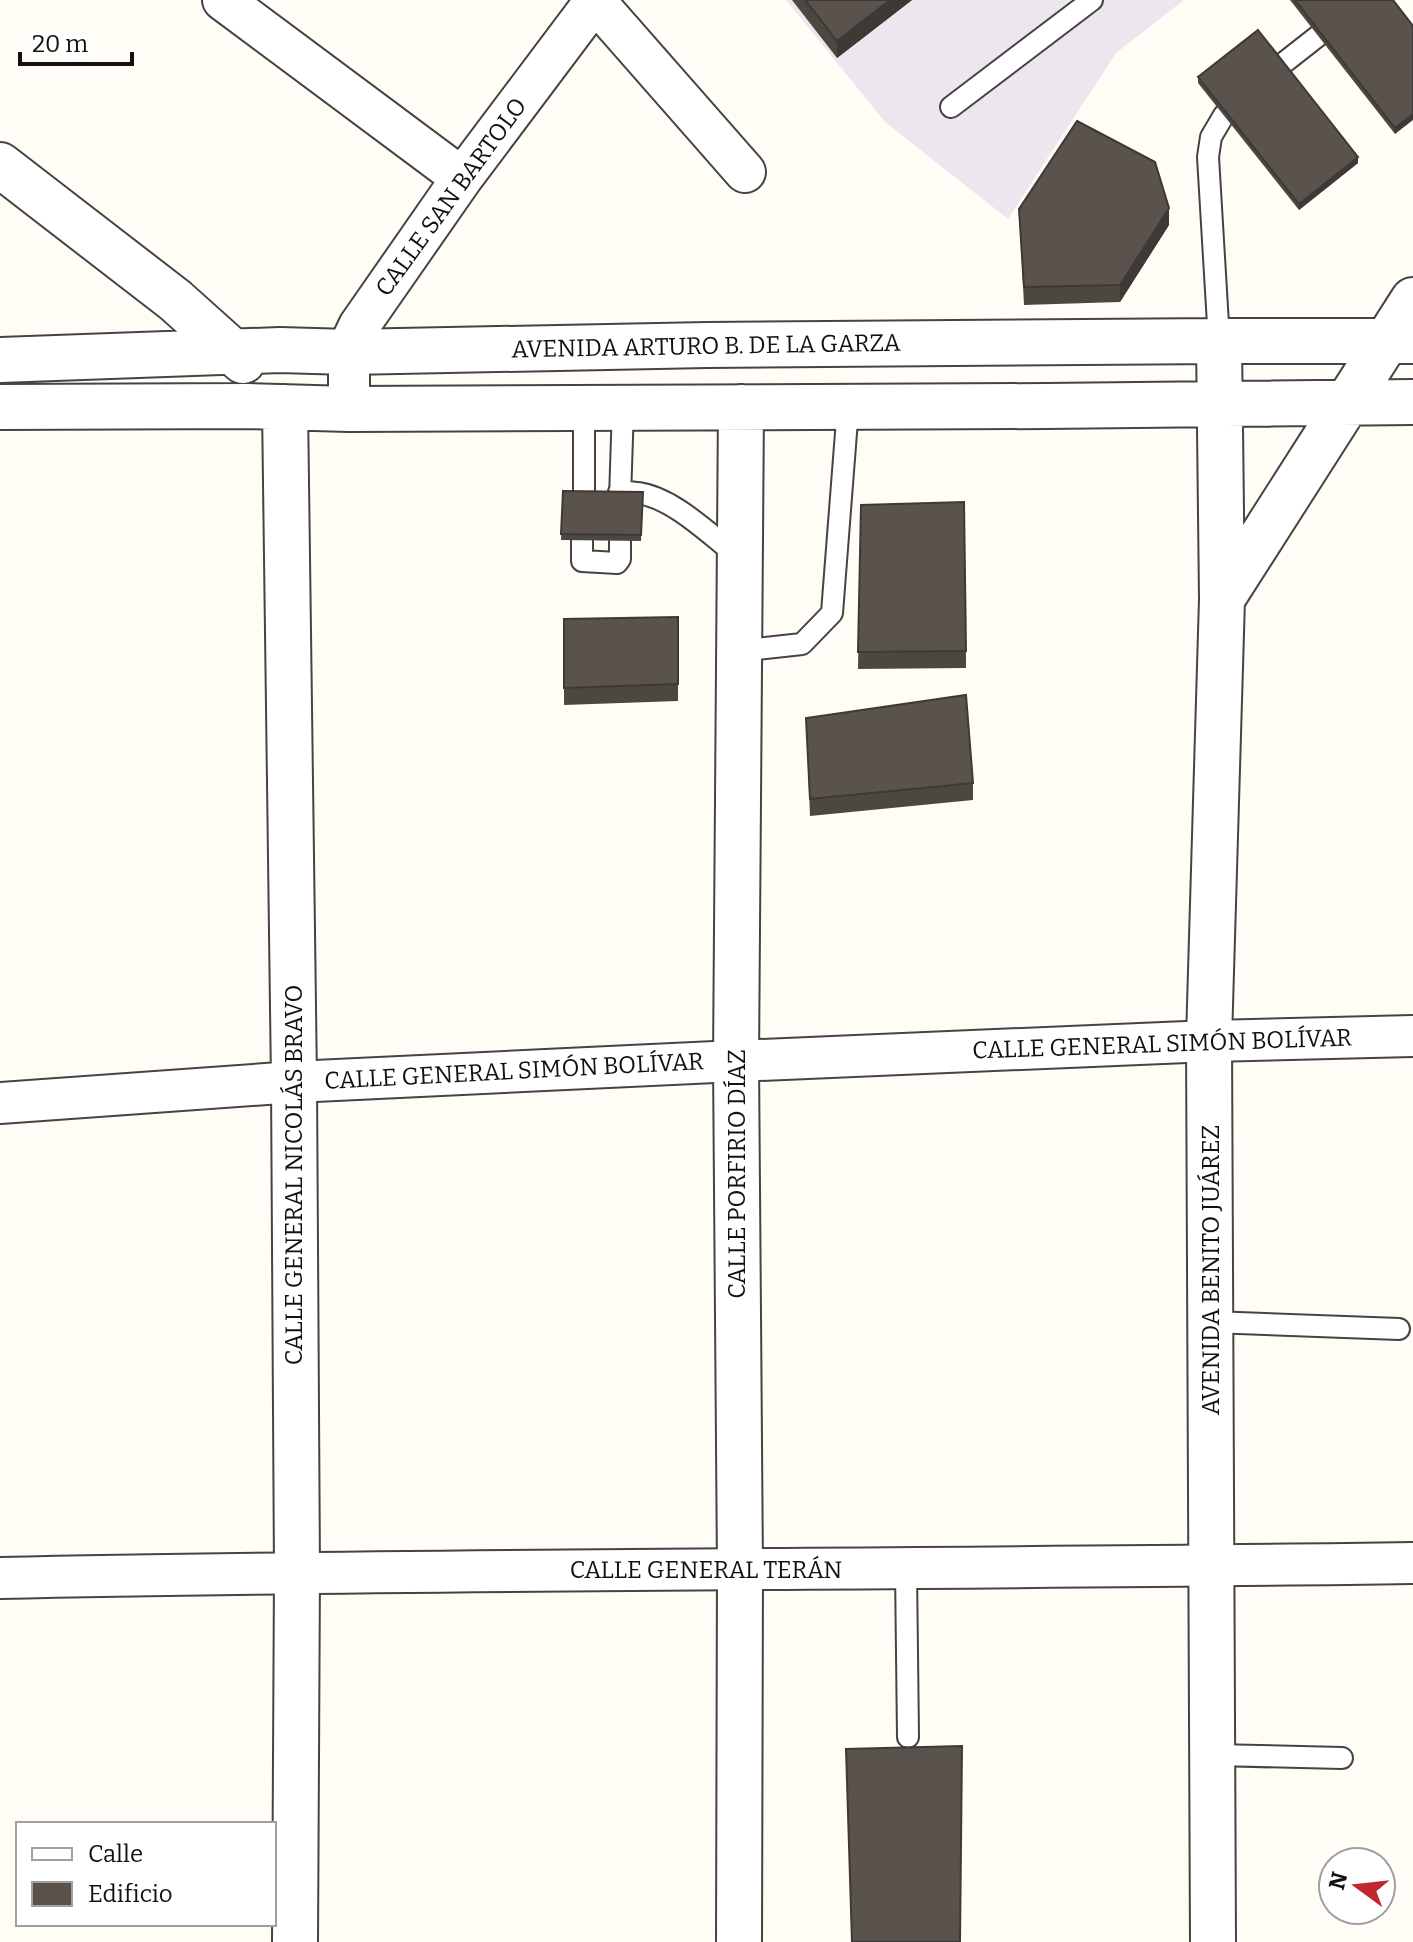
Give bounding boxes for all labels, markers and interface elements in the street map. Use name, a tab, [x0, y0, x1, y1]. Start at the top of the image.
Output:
scale bar	[20, 16, 132, 66]
text: 20 m	[32, 30, 88, 58]
street label: CALLE SAN BARTOLO	[370, 92, 532, 302]
street label: AVENIDA ARTURO B. DE LA GARZA	[511, 329, 901, 363]
street label: CALLE GENERAL NICOLÁS BRAVO	[279, 985, 308, 1365]
street label: CALLE GENERAL SIMÓN BOLÍVAR	[972, 1022, 1352, 1065]
street label: CALLE GENERAL SIMÓN BOLÍVAR	[324, 1046, 705, 1095]
street label: CALLE PORFIRIO DÍAZ	[722, 1049, 751, 1299]
street label: AVENIDA BENITO JUÁREZ	[1196, 1125, 1225, 1415]
street label: CALLE GENERAL TERÁN	[570, 1555, 842, 1584]
legend	[16, 1822, 276, 1926]
text: Calle	[88, 1840, 143, 1868]
north arrow	[1317, 1846, 1397, 1926]
text: N	[1323, 1869, 1353, 1893]
text: Edificio	[88, 1880, 173, 1908]

